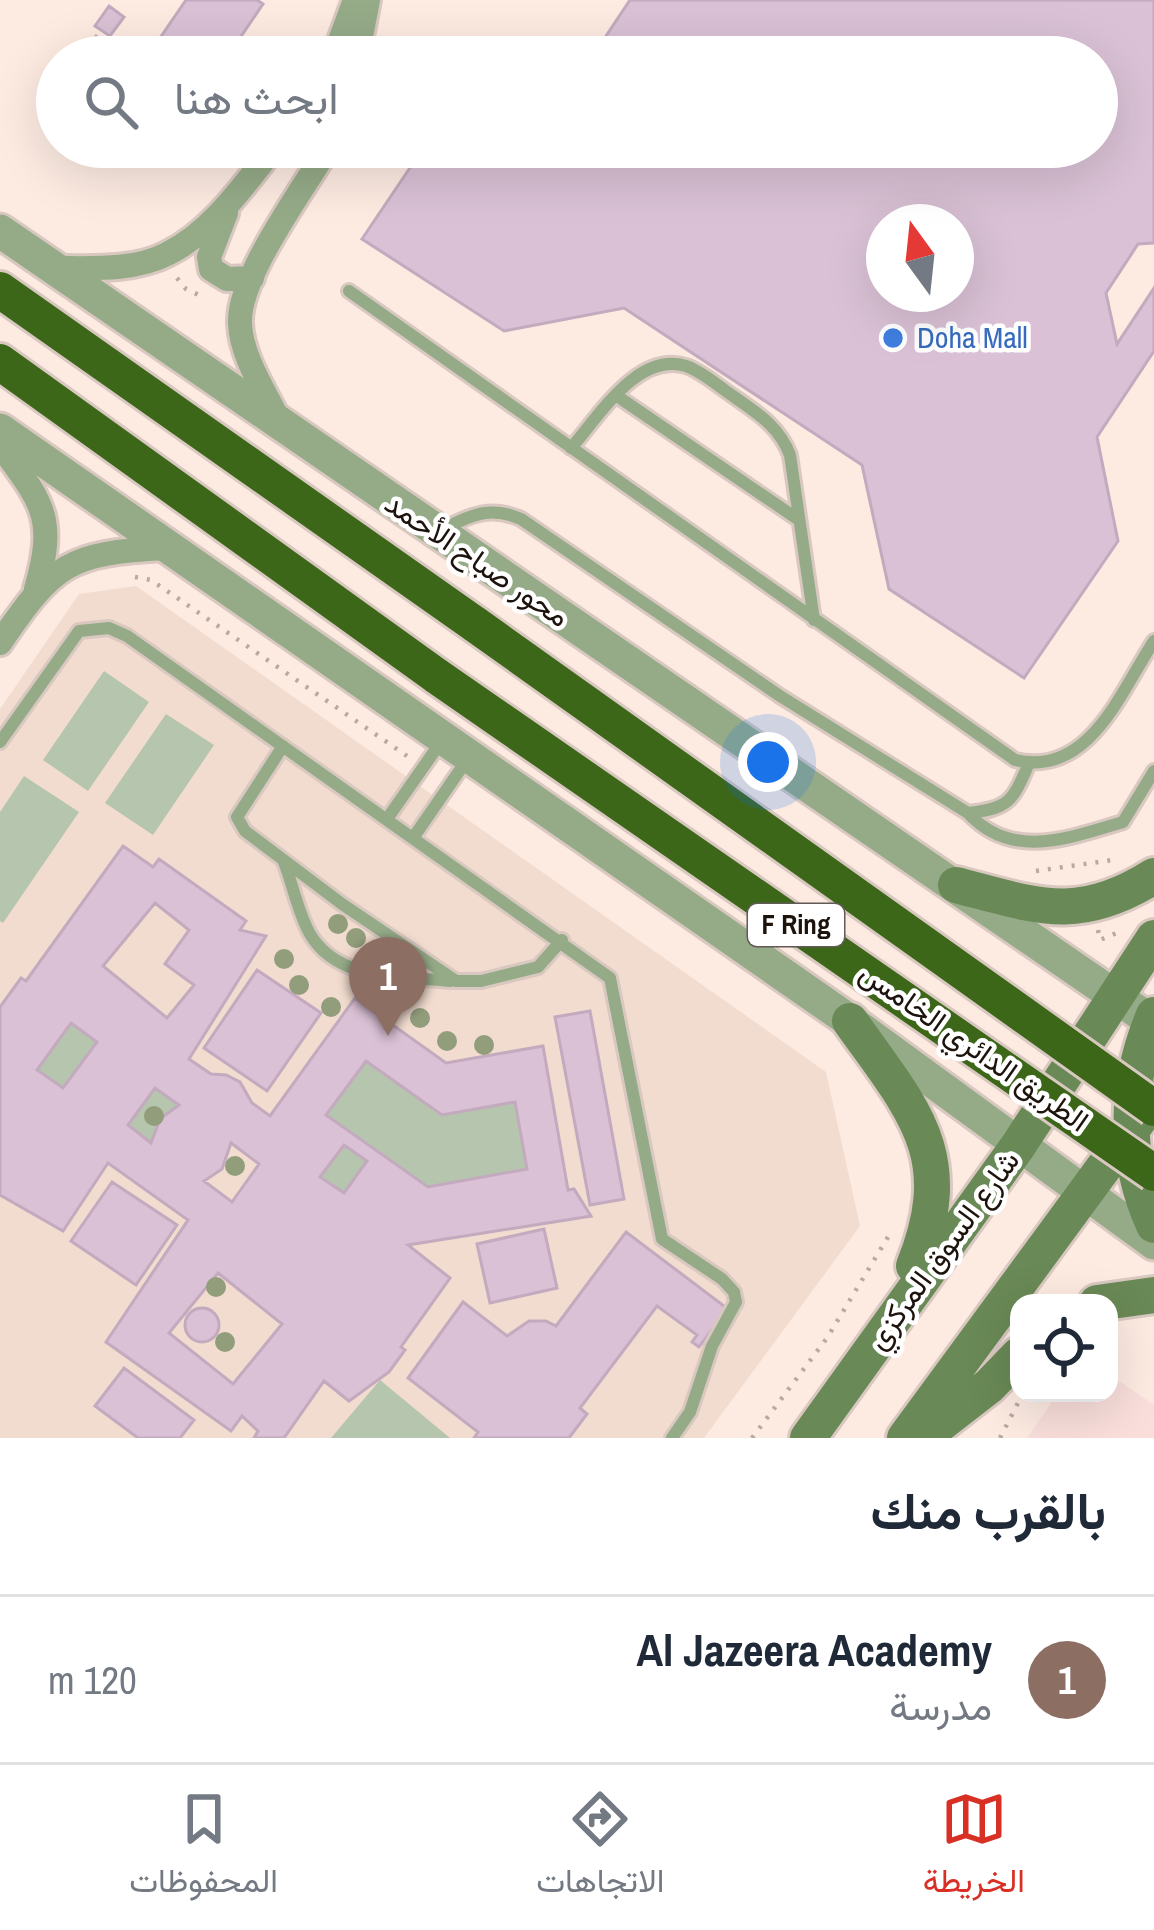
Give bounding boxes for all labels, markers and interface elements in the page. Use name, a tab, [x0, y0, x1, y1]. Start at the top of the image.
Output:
search box	[36, 36, 1118, 168]
text: ابحث هنا	[174, 67, 339, 128]
icon: search	[78, 69, 144, 135]
north arrow	[866, 204, 974, 312]
place label: Doha Mall	[917, 317, 1028, 357]
marker: Doha Mall	[880, 325, 906, 351]
street label: محور صباح الأحمد	[377, 483, 578, 637]
your location	[738, 732, 798, 792]
road number: F Ring	[748, 904, 844, 946]
pin: 1	[349, 937, 427, 1036]
street label: الطريق الدائري الخامس	[849, 952, 1097, 1144]
street label: شارع السوق المركزي	[856, 1142, 1032, 1360]
map controls	[1010, 1294, 1118, 1402]
button: locate	[1010, 1294, 1118, 1402]
text: بالقرب منك	[870, 1476, 1106, 1545]
text: Al Jazeera Academy	[636, 1619, 992, 1680]
text: 120 m	[48, 1654, 137, 1706]
text: 1	[1058, 1654, 1076, 1706]
text: مدرسة	[889, 1680, 992, 1732]
tab: المحفوظات	[129, 1786, 278, 1910]
tab: الاتجاهات	[536, 1786, 664, 1910]
tab: الخريطة	[923, 1786, 1025, 1910]

